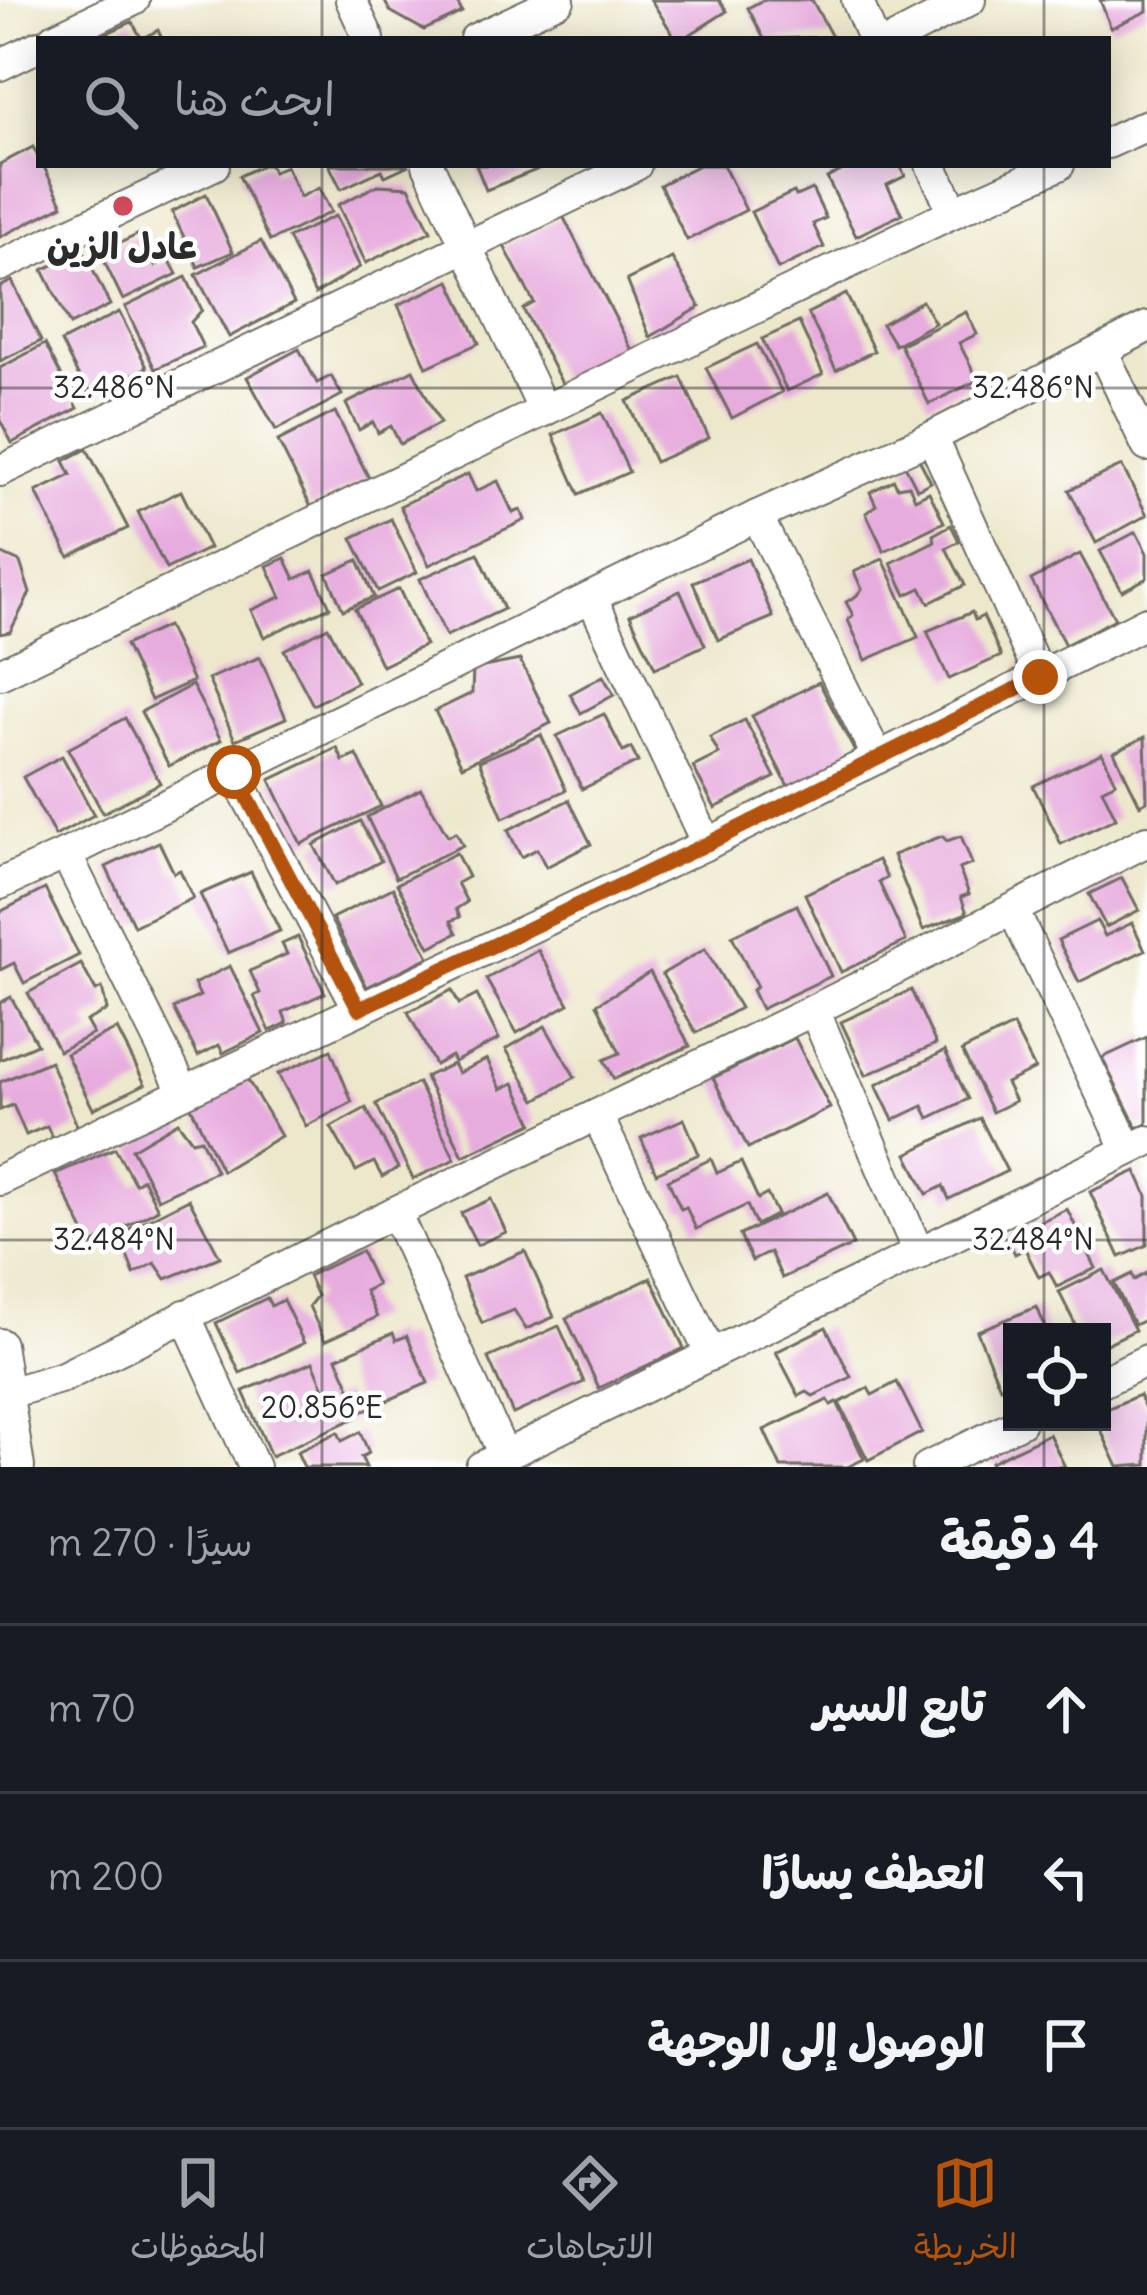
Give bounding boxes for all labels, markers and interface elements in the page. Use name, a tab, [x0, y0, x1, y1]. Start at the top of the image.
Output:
search box	[36, 36, 1111, 168]
icon: search	[78, 69, 144, 135]
text: ابحث هنا	[174, 71, 335, 127]
marker: عادل الزين	[110, 193, 136, 219]
place label: عادل الزين	[47, 224, 199, 269]
text: 32.486°N	[53, 368, 175, 406]
text: 32.486°N	[972, 368, 1094, 406]
route end	[1013, 650, 1067, 704]
route start	[207, 745, 261, 799]
text: 32.484°N	[53, 1220, 175, 1258]
text: 32.484°N	[972, 1220, 1094, 1258]
map controls	[1003, 1323, 1111, 1431]
button: locate	[1003, 1323, 1111, 1431]
text: 20.856°E	[261, 1388, 383, 1426]
text: 4 دقيقة	[940, 1509, 1099, 1573]
text: سيرًا · 270 m	[48, 1518, 253, 1567]
icon: ahead	[1033, 1676, 1099, 1742]
text: تابع السير	[814, 1677, 985, 1733]
text: 70 m	[48, 1684, 136, 1733]
icon: left	[1033, 1844, 1099, 1910]
text: انعطف يسارًا	[762, 1845, 985, 1901]
text: 200 m	[48, 1852, 164, 1901]
icon: arrive	[1033, 2012, 1099, 2078]
text: الوصول إلى الوجهة	[647, 2013, 985, 2069]
tab: المحفوظات	[130, 2150, 266, 2276]
tab: الاتجاهات	[526, 2150, 654, 2276]
tab: الخريطة	[914, 2150, 1017, 2276]

